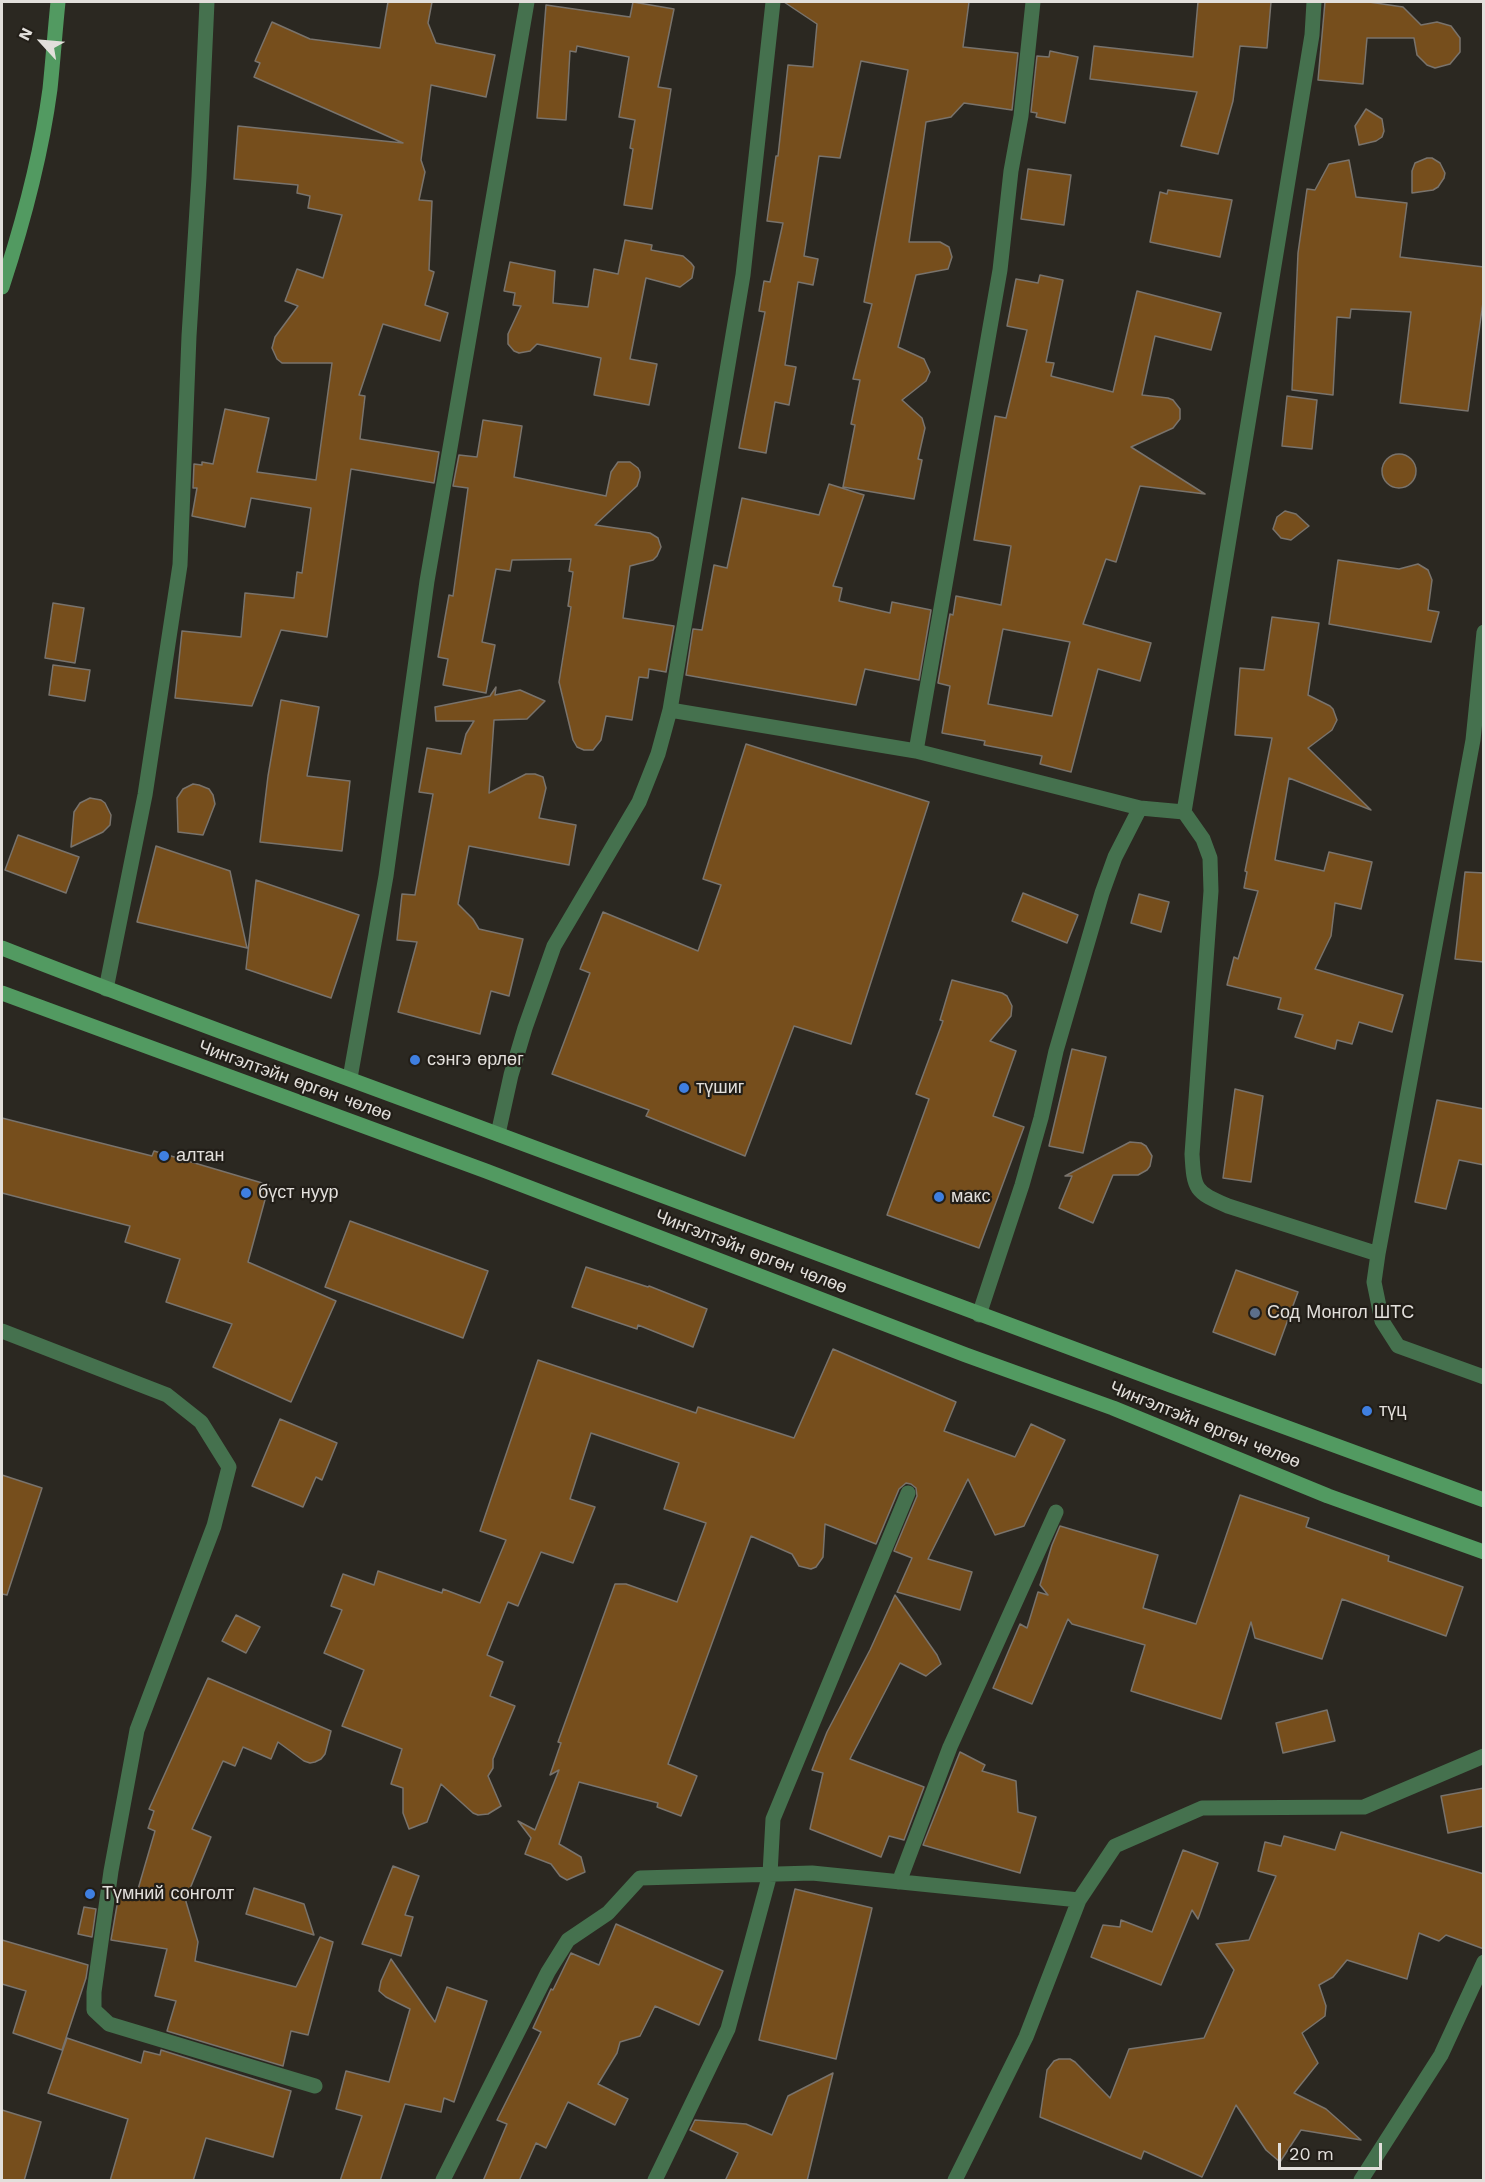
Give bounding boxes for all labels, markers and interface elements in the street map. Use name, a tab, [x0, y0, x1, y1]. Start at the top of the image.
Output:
north arrow	[12, 12, 72, 72]
text: N	[14, 24, 37, 43]
street label: Чингэлтэйн өргөн чөлөө	[195, 1036, 395, 1126]
place label: сэнгэ өрлөг	[427, 1049, 524, 1071]
marker: сэнгэ өрлөг	[408, 1053, 422, 1067]
place label: түшиг	[696, 1077, 744, 1099]
marker: түшиг	[677, 1081, 691, 1095]
place label: алтан	[176, 1145, 225, 1167]
marker: алтан	[157, 1149, 171, 1163]
place label: бүст нуур	[258, 1182, 338, 1204]
marker: бүст нуур	[239, 1186, 253, 1200]
place label: макс	[951, 1186, 990, 1208]
marker: макс	[932, 1190, 946, 1204]
street label: Чингэлтэйн өргөн чөлөө	[652, 1205, 850, 1299]
place label: Сод Монгол ШТС	[1267, 1302, 1414, 1324]
marker: Сод Монгол ШТС	[1248, 1306, 1262, 1320]
street label: Чингэлтэйн өргөн чөлөө	[1106, 1377, 1304, 1473]
place label: түц	[1379, 1400, 1407, 1422]
marker: түц	[1360, 1404, 1374, 1418]
place label: Түмний сонголт	[102, 1883, 234, 1905]
marker: Түмний сонголт	[83, 1887, 97, 1901]
scale bar	[1281, 2131, 1384, 2169]
text: 20 m	[1289, 2143, 1334, 2164]

